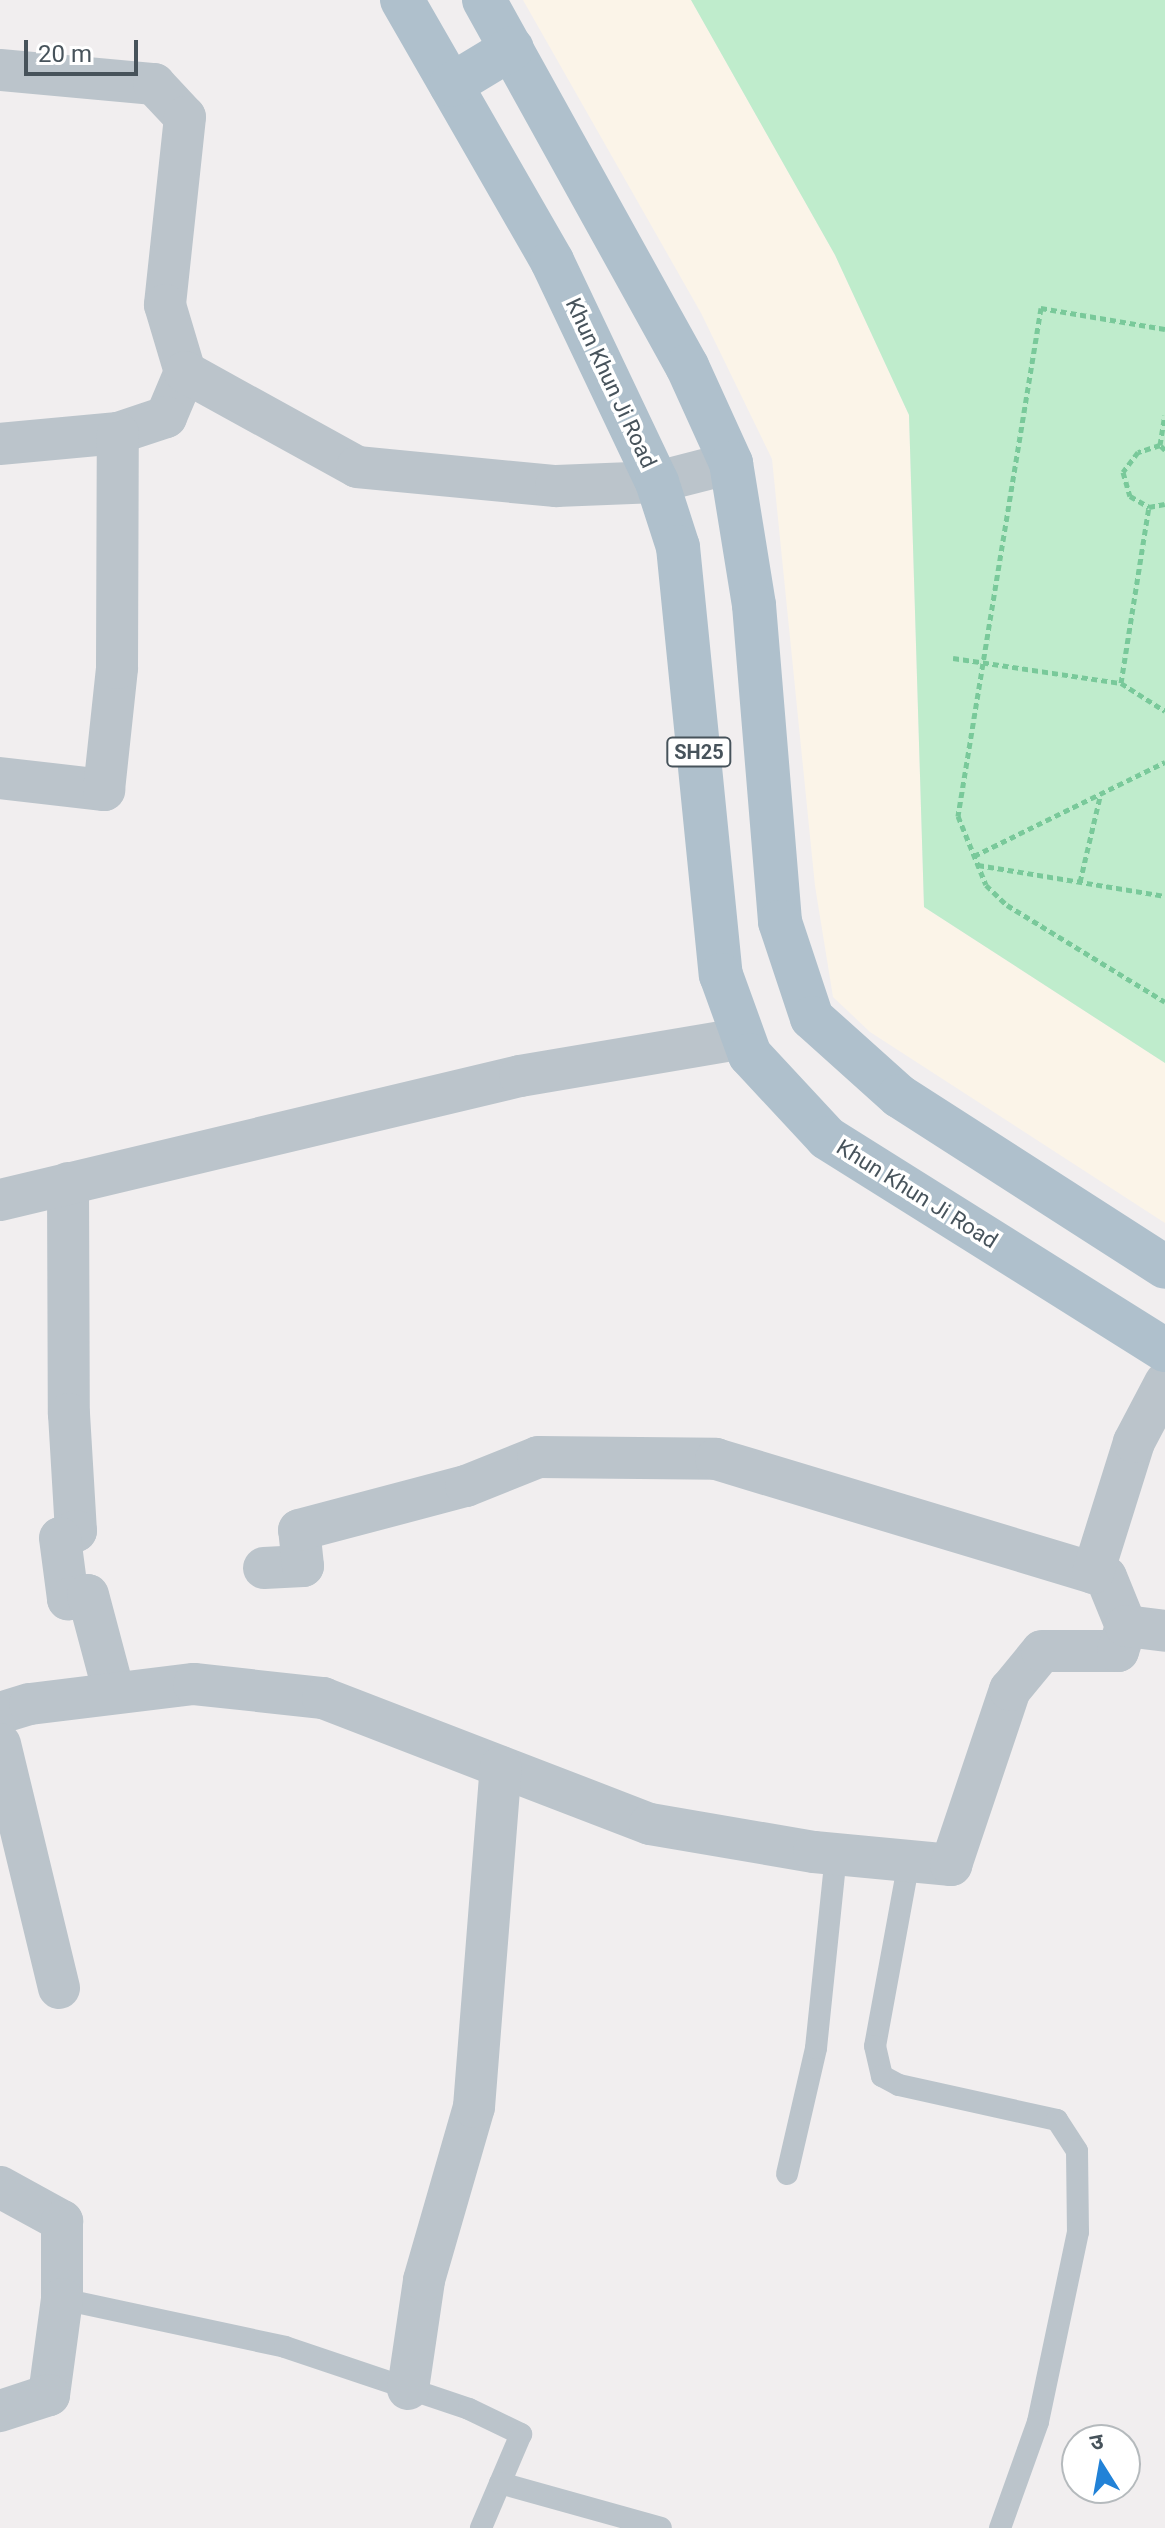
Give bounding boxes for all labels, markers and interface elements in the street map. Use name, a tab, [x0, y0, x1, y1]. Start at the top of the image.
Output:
scale bar	[28, 24, 142, 74]
text: 20 m	[38, 40, 92, 68]
street label: Khun Khun Ji Road	[560, 294, 662, 472]
road number: SH25	[665, 736, 733, 768]
street label: Khun Khun Ji Road	[832, 1134, 1002, 1254]
north arrow	[1061, 2424, 1141, 2504]
text: उ	[1088, 2428, 1105, 2455]

